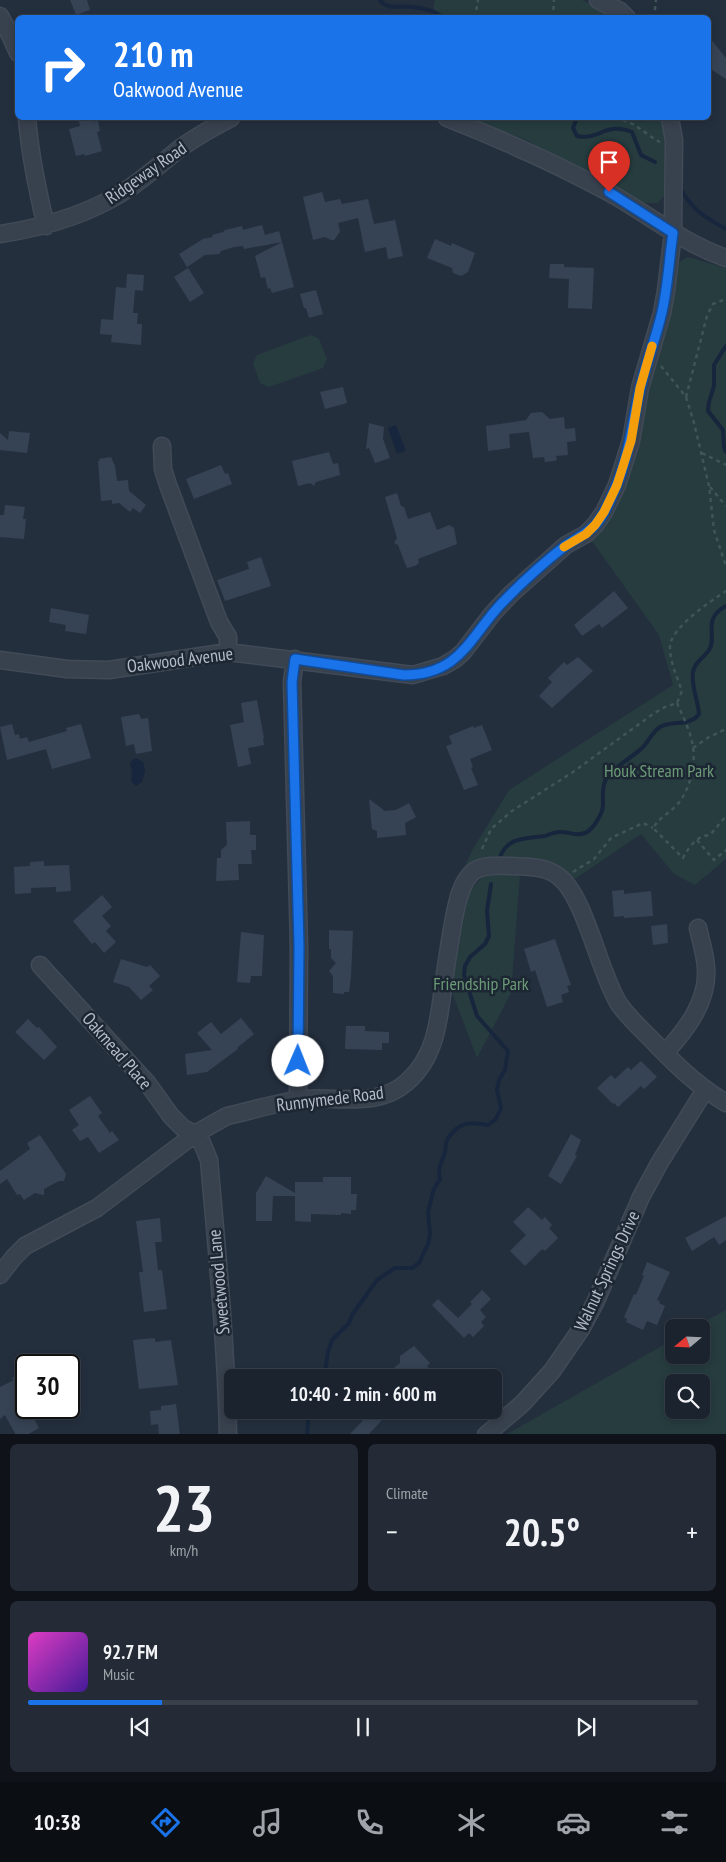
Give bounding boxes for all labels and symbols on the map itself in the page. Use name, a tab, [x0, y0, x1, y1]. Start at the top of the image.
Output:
street label: Ridgeway Road	[101, 136, 191, 209]
pin	[588, 141, 630, 192]
street label: Oakwood Avenue	[126, 642, 234, 677]
park label: Houk Stream Park	[604, 759, 714, 782]
park label: Friendship Park	[433, 972, 529, 995]
street label: Oakmead Place	[78, 1007, 157, 1094]
position arrow	[271, 1034, 323, 1086]
street label: Runnymede Road	[275, 1081, 385, 1116]
street label: Walnut Springs Drive	[569, 1207, 644, 1335]
street label: Sweetwood Lane	[202, 1229, 235, 1335]
north arrow	[665, 1319, 710, 1364]
speed limit sign: 30	[15, 1354, 80, 1419]

